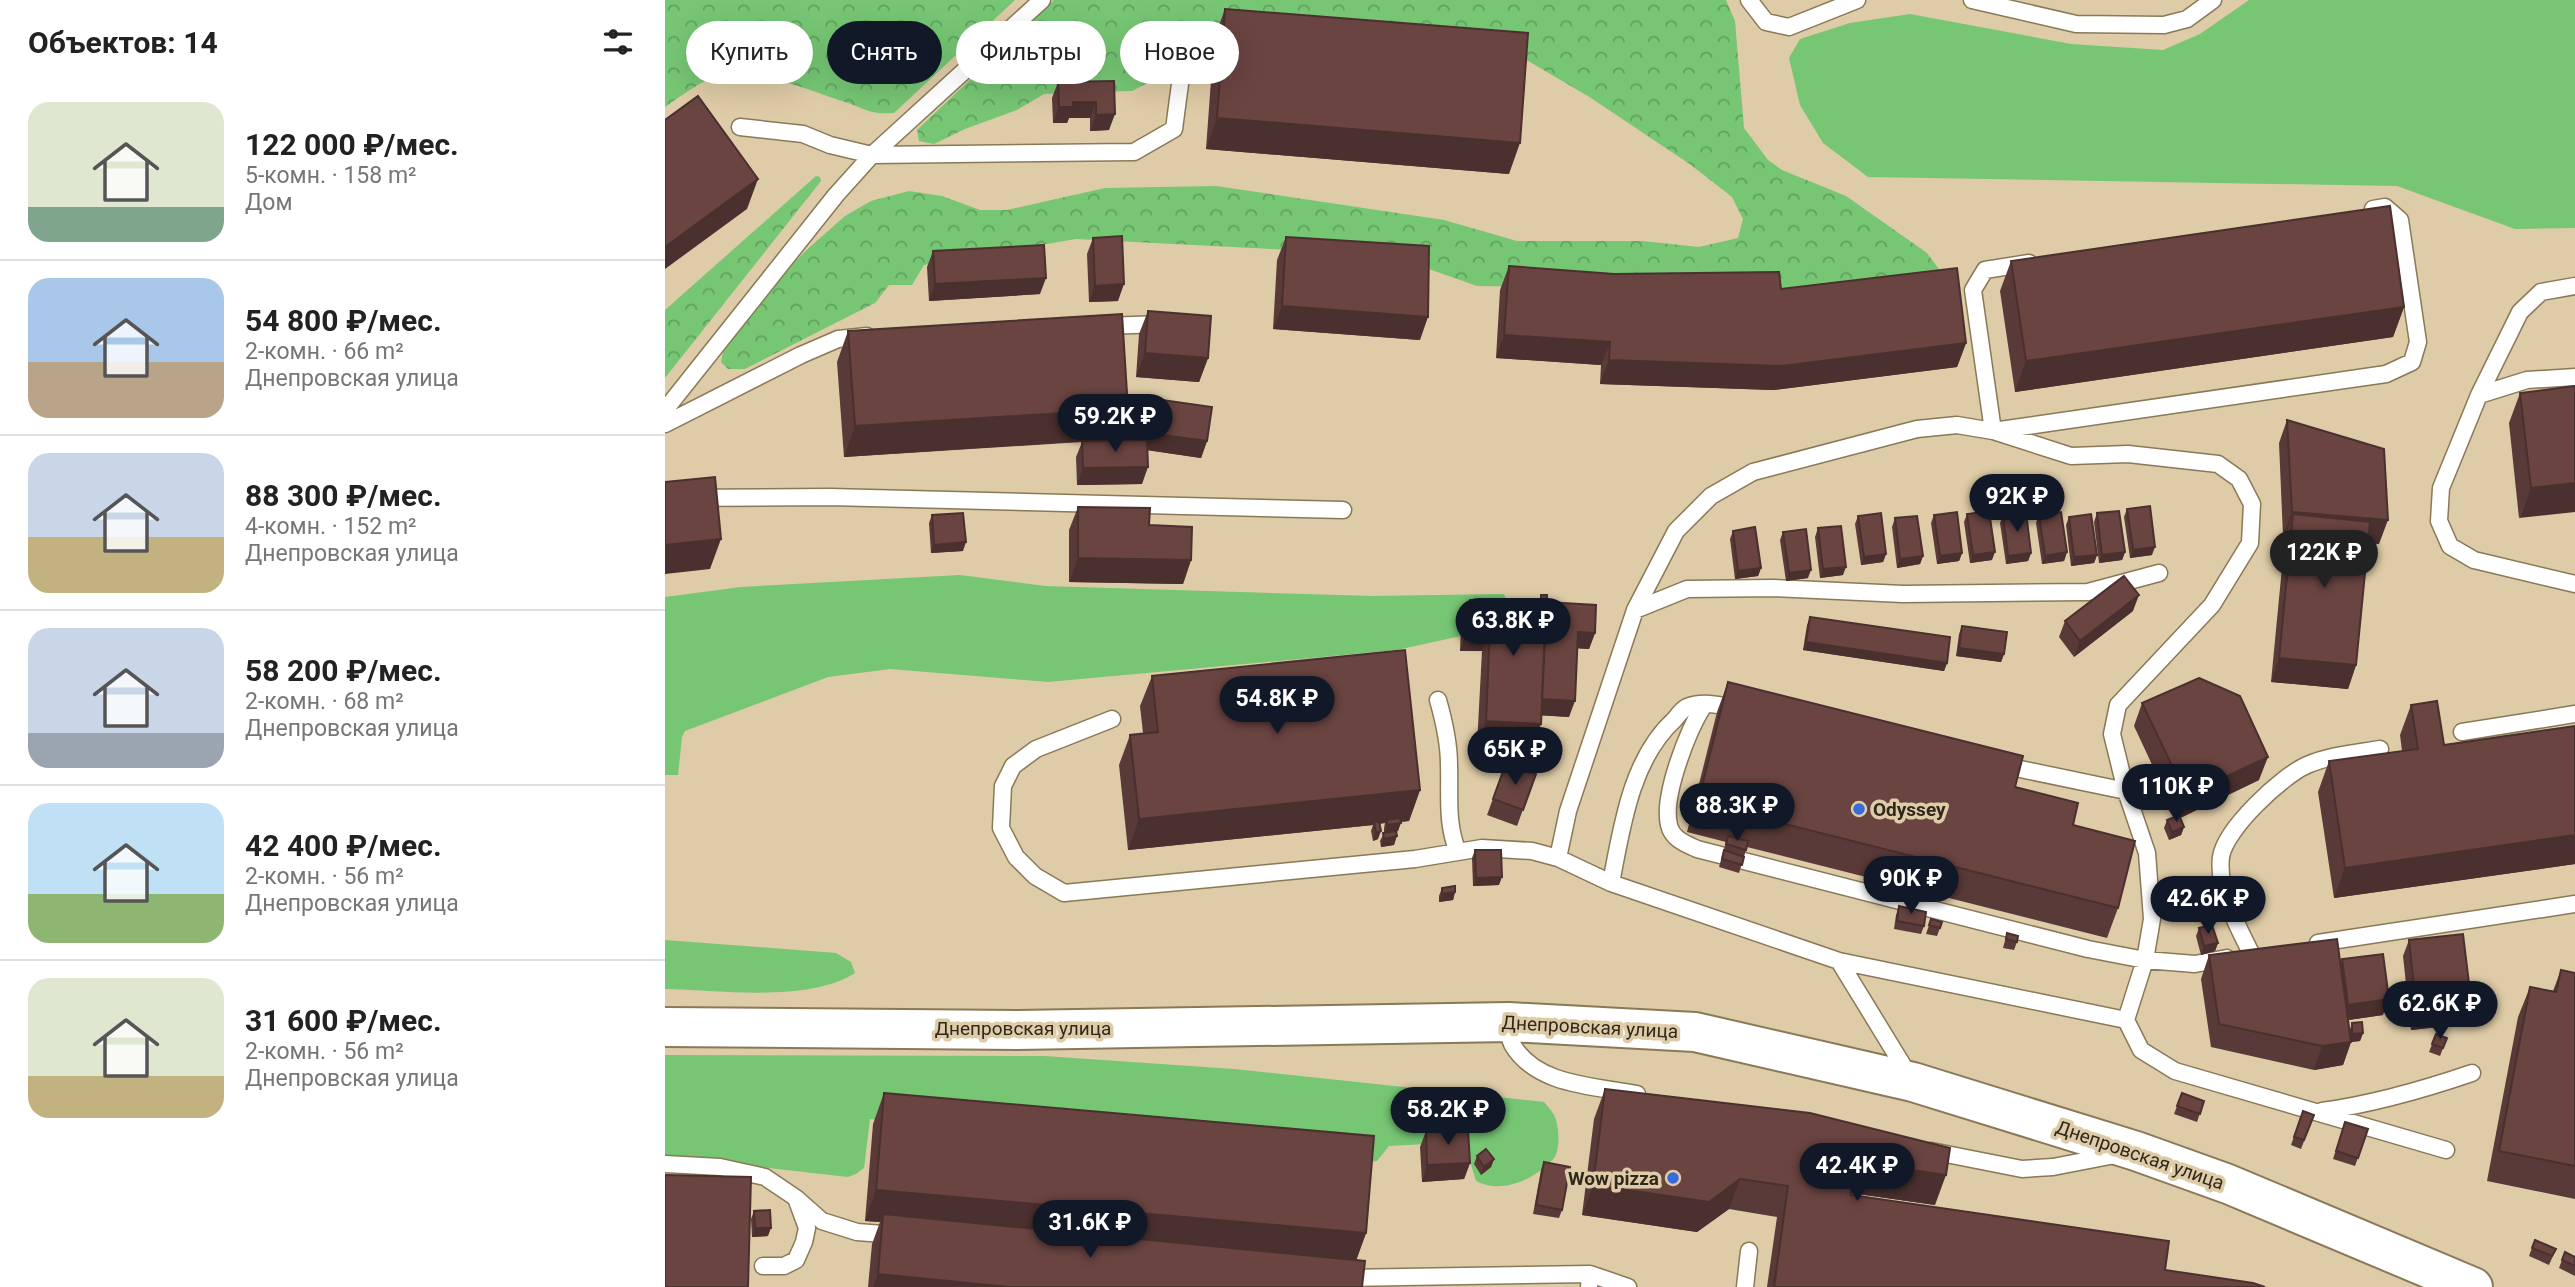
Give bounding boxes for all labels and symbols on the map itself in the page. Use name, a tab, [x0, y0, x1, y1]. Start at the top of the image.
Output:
pin: 59.2K ₽	[1050, 394, 1180, 454]
pin: 92K ₽	[1968, 475, 2066, 534]
pin: 122K ₽	[2267, 530, 2381, 590]
pin: 63.8K ₽	[1448, 598, 1578, 658]
pin: 54.8K ₽	[1212, 676, 1342, 736]
pin: 65K ₽	[1466, 728, 1564, 787]
pin: 110K ₽	[2119, 764, 2233, 824]
pin: 88.3K ₽	[1672, 784, 1802, 843]
place label: Odyssey	[1873, 798, 1946, 821]
marker: Odyssey	[1851, 801, 1867, 817]
pin: 90K ₽	[1862, 856, 1960, 916]
pin: 42.6K ₽	[2143, 876, 2273, 936]
pin: 62.6K ₽	[2375, 982, 2505, 1041]
street label: Днепровская улица	[1501, 1011, 1679, 1043]
street label: Днепровская улица	[935, 1017, 1111, 1040]
pin: 58.2K ₽	[1383, 1088, 1513, 1147]
street label: Днепровская улица	[2053, 1115, 2227, 1195]
pin: 42.4K ₽	[1792, 1144, 1922, 1203]
place label: Wow pizza	[1568, 1167, 1659, 1190]
marker: Wow pizza	[1665, 1170, 1681, 1186]
pin: 31.6K ₽	[1025, 1200, 1155, 1260]

